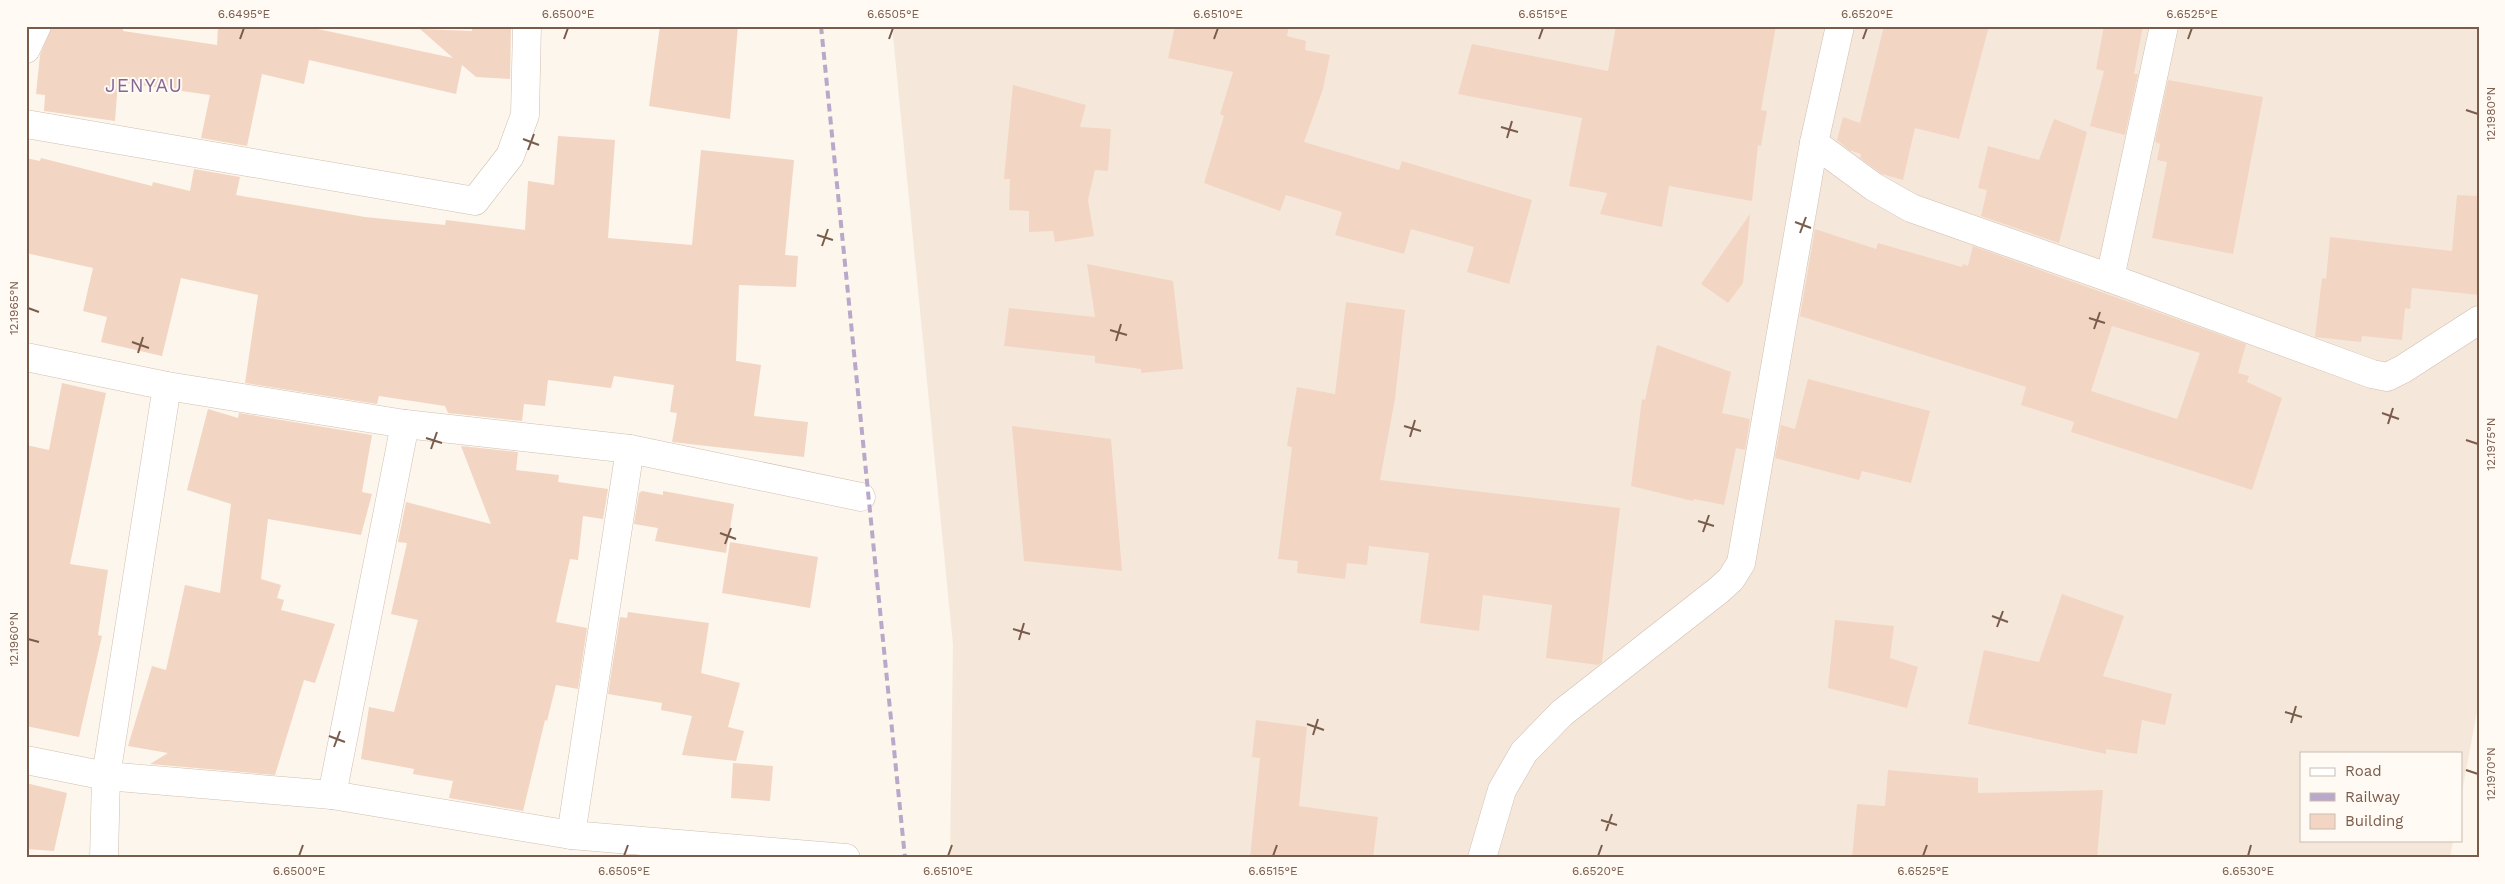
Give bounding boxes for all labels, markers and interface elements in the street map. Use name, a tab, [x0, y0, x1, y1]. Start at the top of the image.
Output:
text: 6.6495°E	[218, 7, 271, 21]
text: 6.6500°E	[542, 7, 595, 21]
text: 6.6505°E	[867, 7, 919, 21]
text: 6.6510°E	[1193, 7, 1243, 21]
text: 6.6515°E	[1518, 7, 1568, 21]
text: 6.6520°E	[1841, 7, 1893, 21]
text: 6.6525°E	[2166, 7, 2218, 21]
district label: JENYAU	[105, 74, 183, 97]
text: 12.1980°N	[2484, 87, 2498, 141]
text: 12.1965°N	[7, 281, 21, 335]
text: 12.1975°N	[2484, 417, 2498, 471]
text: 12.1960°N	[7, 612, 21, 666]
text: 12.1970°N	[2484, 747, 2498, 801]
legend	[2300, 752, 2462, 842]
text: Road	[2345, 762, 2382, 780]
text: Railway	[2345, 788, 2400, 806]
text: Building	[2345, 812, 2403, 830]
text: 6.6500°E	[273, 864, 326, 878]
text: 6.6505°E	[598, 864, 650, 878]
text: 6.6510°E	[923, 864, 973, 878]
text: 6.6515°E	[1248, 864, 1298, 878]
text: 6.6520°E	[1572, 864, 1624, 878]
text: 6.6525°E	[1897, 864, 1949, 878]
text: 6.6530°E	[2222, 864, 2274, 878]

